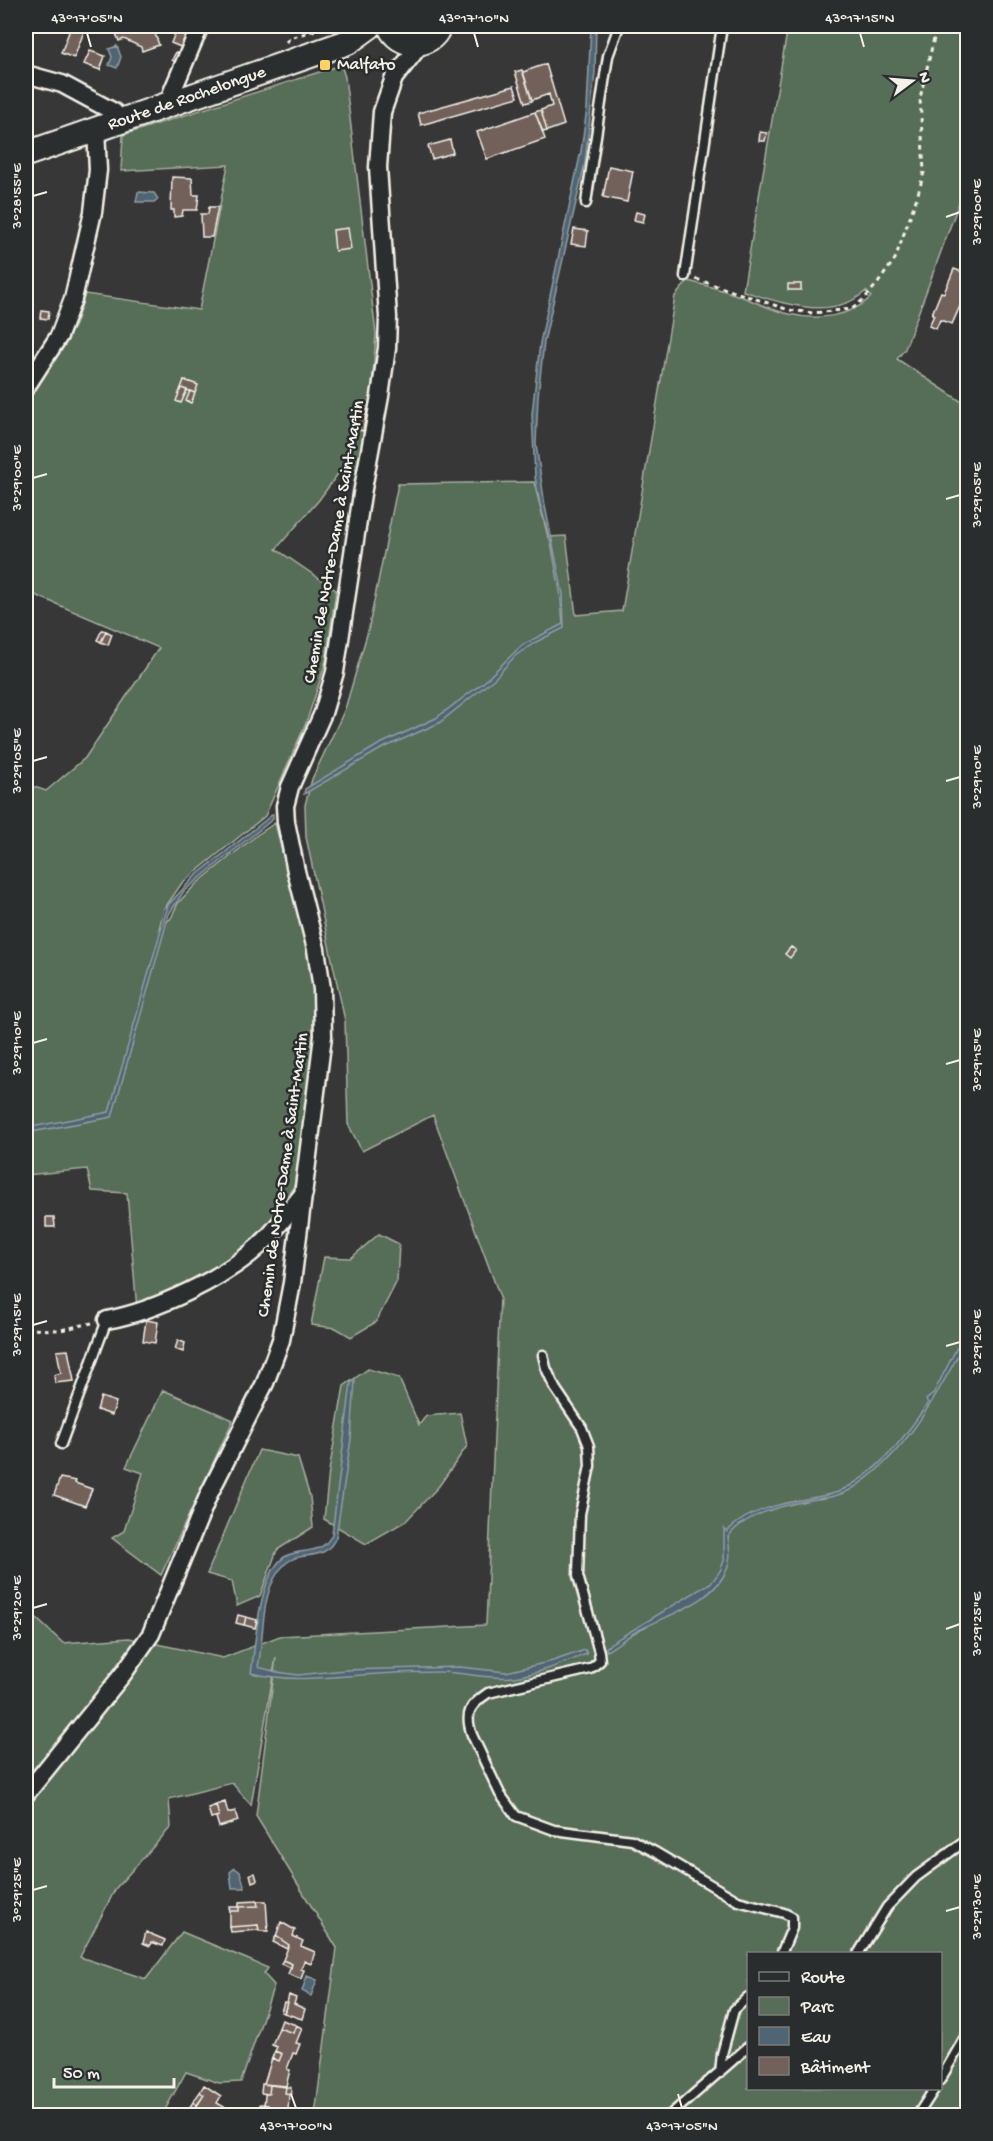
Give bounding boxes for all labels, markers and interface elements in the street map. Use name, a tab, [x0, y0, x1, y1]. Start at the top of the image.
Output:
text: 43°17'05"N	[51, 10, 123, 28]
text: 43°17'10"N	[439, 10, 509, 28]
text: 43°17'15"N	[825, 10, 895, 28]
north arrow	[882, 51, 942, 111]
place label: Malfato	[337, 55, 396, 76]
marker: Malfato	[318, 58, 332, 72]
street label: Route de Rochelongue	[105, 62, 270, 136]
text: N	[912, 70, 934, 86]
text: 3°28'55"E	[9, 163, 27, 230]
text: 3°29'00"E	[969, 178, 987, 246]
street label: Chemin de Notre-Dame à Saint-Martin	[300, 399, 370, 685]
text: 3°29'00"E	[9, 444, 27, 512]
text: 3°29'05"E	[969, 462, 987, 529]
text: 3°29'05"E	[9, 728, 27, 795]
text: 3°29'10"E	[969, 745, 987, 810]
text: 3°29'10"E	[9, 1011, 27, 1076]
text: 3°29'15"E	[969, 1028, 987, 1092]
street label: Chemin de Notre-Dame à Saint-Martin	[254, 1031, 314, 1318]
text: 3°29'15"E	[9, 1293, 27, 1357]
text: 3°29'20"E	[969, 1309, 987, 1375]
text: 3°29'20"E	[9, 1575, 27, 1641]
text: 3°29'25"E	[969, 1591, 987, 1657]
text: 3°29'25"E	[9, 1857, 27, 1923]
text: 3°29'30"E	[969, 1874, 987, 1941]
legend	[747, 1952, 942, 2090]
text: Route	[801, 1968, 846, 1989]
text: Parc	[800, 1998, 834, 2019]
text: Eau	[801, 2028, 831, 2049]
scale bar	[54, 2051, 174, 2089]
text: Bâtiment	[800, 2058, 871, 2079]
text: 50 m	[63, 2064, 100, 2085]
text: 43°17'00"N	[260, 2118, 332, 2136]
text: 43°17'05"N	[646, 2118, 718, 2136]

